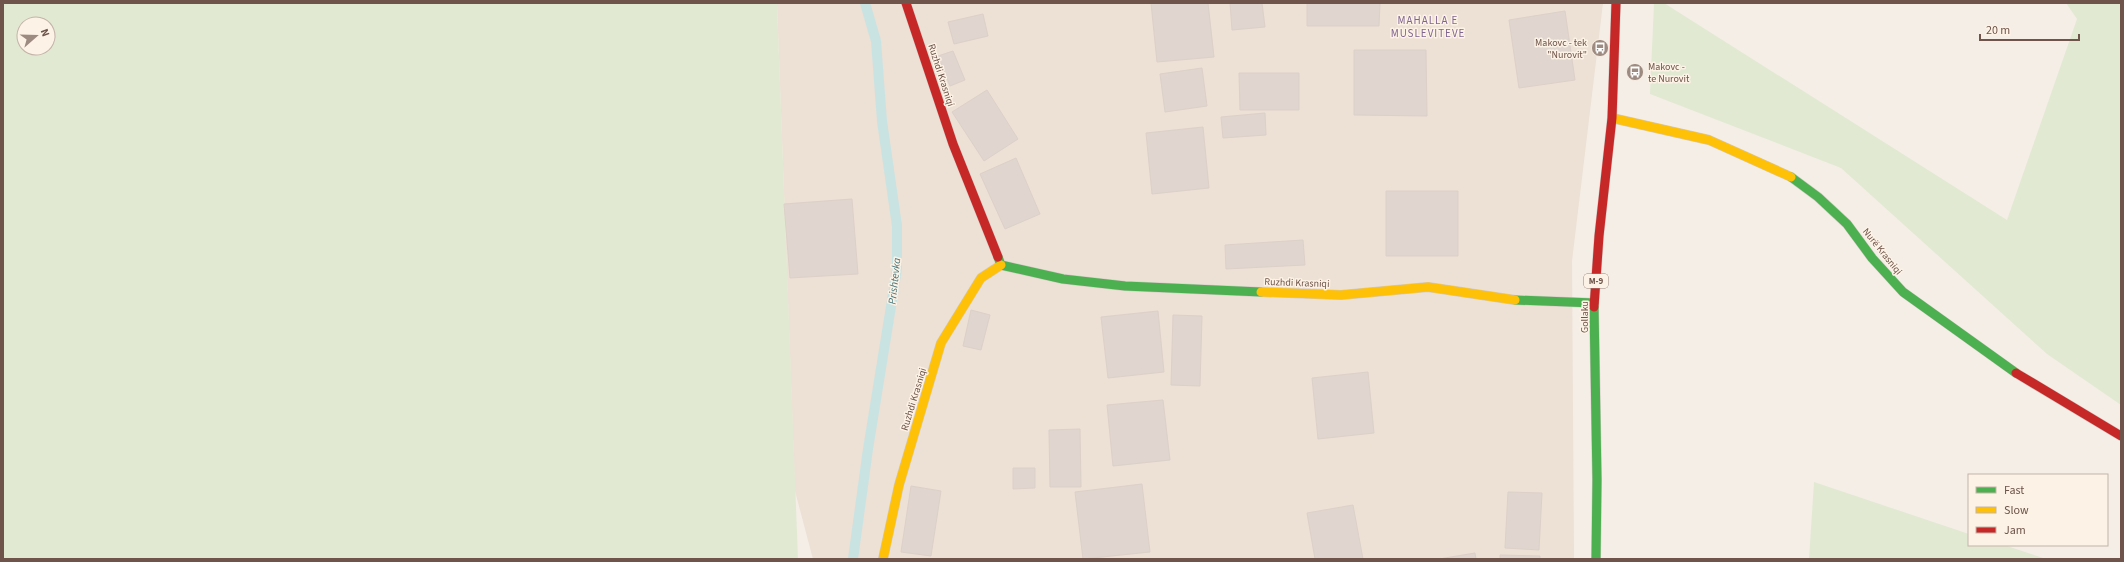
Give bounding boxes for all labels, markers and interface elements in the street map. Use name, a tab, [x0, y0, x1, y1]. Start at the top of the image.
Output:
district label: MAHALLA E MUSLEVITEVE	[1391, 13, 1465, 41]
north arrow	[16, 16, 56, 56]
scale bar	[1980, 16, 2079, 42]
text: 20 m	[1986, 22, 2010, 39]
text: N	[37, 27, 53, 39]
place label: Makovc - tek "Nurovit"	[1535, 36, 1587, 62]
bus stop icon: Makovc - tek "Nurovit"	[1590, 38, 1610, 58]
street label: Ruzhdi Krasniqi	[924, 42, 958, 108]
place label: Makovc - te Nurovit	[1648, 60, 1690, 86]
bus stop icon: Makovc - te Nurovit	[1625, 62, 1645, 82]
street label: Nurë Krasniqi	[1859, 225, 1905, 278]
water label: Prishtevka	[885, 257, 904, 305]
road number: M-9	[1584, 274, 1608, 288]
street label: Ruzhdi Krasniqi	[1264, 275, 1330, 291]
street label: Gollaku	[1578, 301, 1592, 333]
street label: Ruzhdi Krasniqi	[898, 366, 930, 432]
legend	[1968, 474, 2108, 546]
text: Fast	[2004, 482, 2024, 499]
text: Slow	[2004, 502, 2029, 519]
text: Jam	[2004, 522, 2026, 539]

